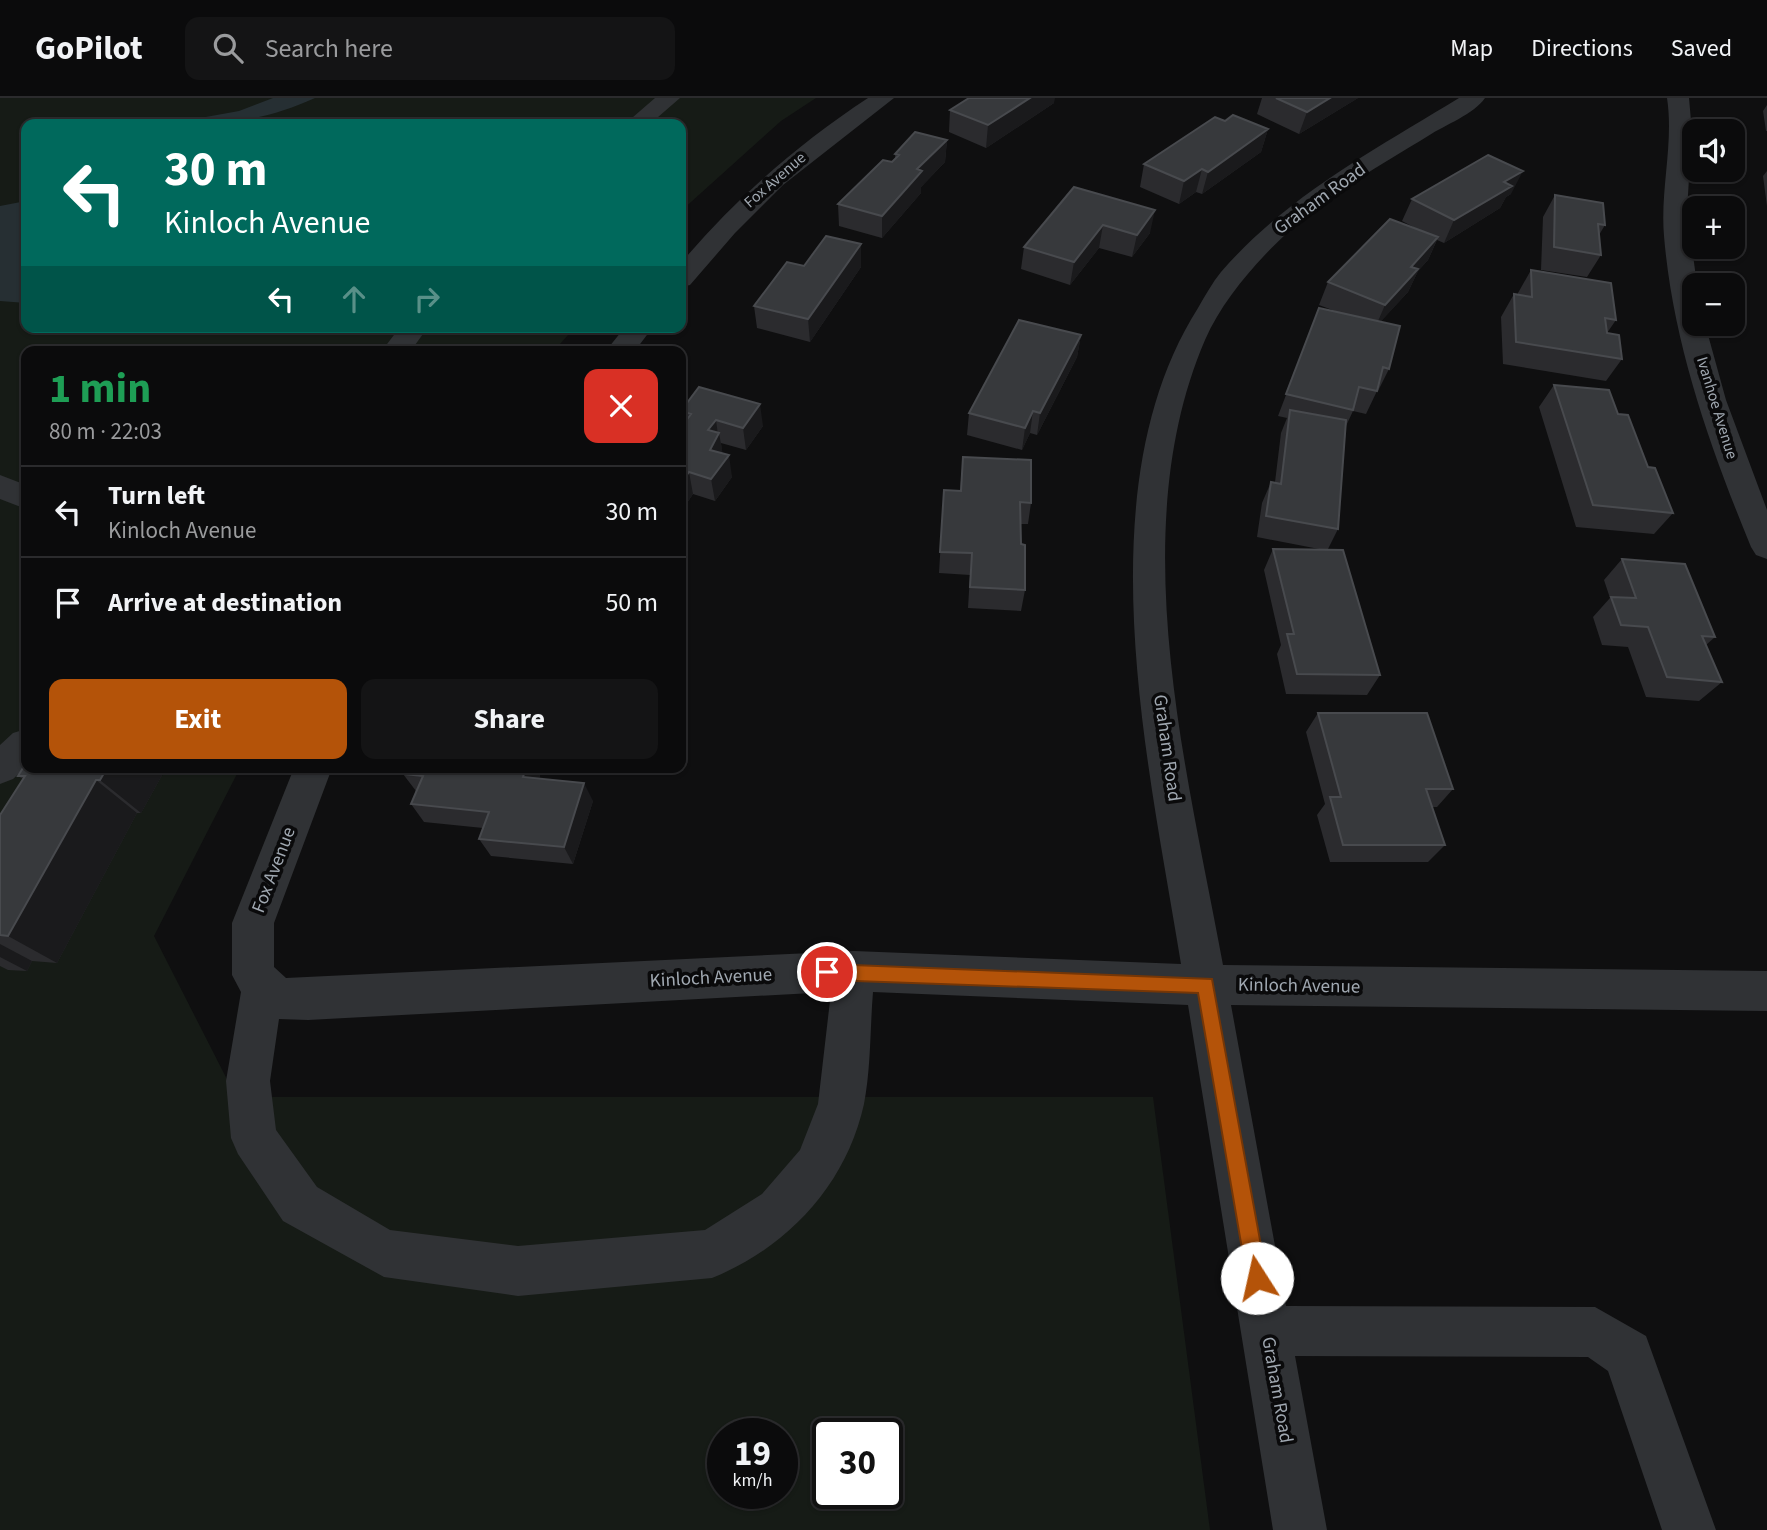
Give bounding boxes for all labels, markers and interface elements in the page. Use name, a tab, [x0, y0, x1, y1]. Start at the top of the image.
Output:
search box	[185, 17, 675, 80]
text: GoPilot	[35, 25, 143, 72]
icon: search	[209, 29, 247, 67]
text: Search here	[265, 30, 393, 67]
text: Map	[1450, 31, 1493, 66]
text: Directions	[1531, 31, 1633, 66]
text: Saved	[1671, 31, 1732, 66]
map controls	[1682, 119, 1745, 336]
button: sound	[1682, 119, 1745, 182]
text: 30 m	[164, 135, 268, 205]
icon: left	[49, 147, 140, 238]
street label: Fox Avenue	[739, 147, 811, 213]
street label: Graham Road	[1269, 156, 1371, 242]
button: +	[1682, 196, 1745, 259]
text: Kinloch Avenue	[164, 200, 370, 246]
button: −	[1682, 273, 1745, 336]
icon: left	[262, 280, 300, 318]
icon: ahead	[335, 280, 373, 318]
icon: right	[408, 280, 446, 318]
street label: Ivanhoe Avenue	[1691, 354, 1743, 462]
text: 1 min	[49, 359, 151, 419]
button: close	[584, 369, 658, 443]
text: 80 m · 22:03	[49, 415, 162, 448]
text: Turn left	[108, 477, 205, 514]
icon: left	[49, 493, 87, 531]
text: 30 m	[605, 493, 658, 530]
text: Kinloch Avenue	[108, 514, 256, 547]
icon: arrive	[49, 584, 87, 622]
text: Arrive at destination	[108, 584, 342, 621]
text: 50 m	[605, 584, 658, 621]
button: Exit	[49, 679, 347, 759]
button: Share	[361, 679, 658, 759]
street label: Graham Road	[1146, 693, 1188, 803]
street label: Fox Avenue	[245, 823, 303, 917]
pin	[797, 942, 857, 1002]
icon: arrive	[808, 953, 846, 991]
street label: Kinloch Avenue	[649, 961, 773, 995]
street label: Kinloch Avenue	[1237, 971, 1361, 1001]
position arrow	[1220, 1241, 1294, 1315]
street label: Graham Road	[1254, 1335, 1300, 1445]
speed limit sign: 30	[812, 1418, 903, 1509]
text: 19	[734, 1429, 771, 1479]
text: km/h	[733, 1468, 772, 1493]

